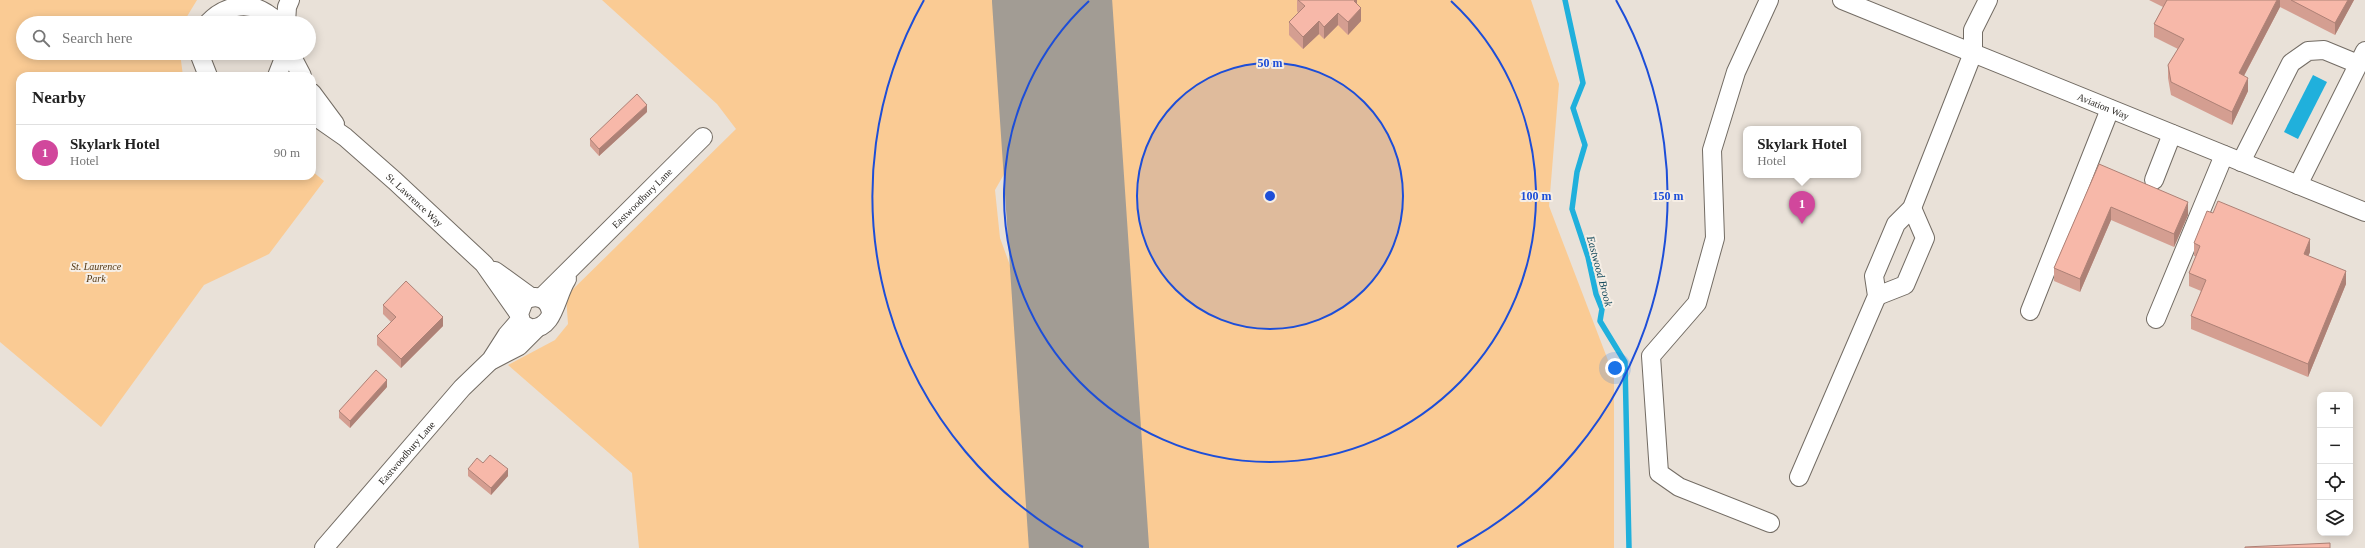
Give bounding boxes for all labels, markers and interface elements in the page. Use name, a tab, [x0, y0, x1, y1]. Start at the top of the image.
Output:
search box	[16, 16, 316, 60]
icon: search	[30, 27, 52, 49]
text: Search here	[62, 30, 132, 46]
text: 50 m	[1258, 56, 1283, 70]
text: Nearby	[32, 88, 86, 107]
street label: Aviation Way	[2076, 91, 2131, 121]
popup	[1743, 126, 1861, 178]
text: Skylark Hotel	[70, 136, 160, 152]
text: Skylark Hotel	[1757, 136, 1847, 152]
text: 1	[42, 145, 48, 160]
text: 90 m	[274, 145, 300, 160]
text: Hotel	[70, 153, 99, 168]
text: Hotel	[1757, 153, 1786, 168]
street label: Eastwoodbury Lane	[609, 165, 674, 230]
street label: St. Lawrence Way	[384, 171, 445, 229]
centre of rings	[1263, 189, 1277, 203]
text: 100 m	[1521, 189, 1552, 203]
text: 150 m	[1653, 189, 1684, 203]
pin: 1	[1789, 191, 1815, 224]
water label: Eastwood Brook	[1585, 233, 1615, 309]
park label: St. Laurence Park	[71, 261, 122, 284]
your location	[1605, 358, 1625, 378]
map controls	[2317, 392, 2353, 536]
button: +	[2317, 392, 2353, 428]
street label: Eastwoodbury Lane	[376, 418, 437, 487]
button: −	[2317, 428, 2353, 464]
button: locate	[2317, 464, 2353, 500]
button: layers	[2317, 500, 2353, 536]

